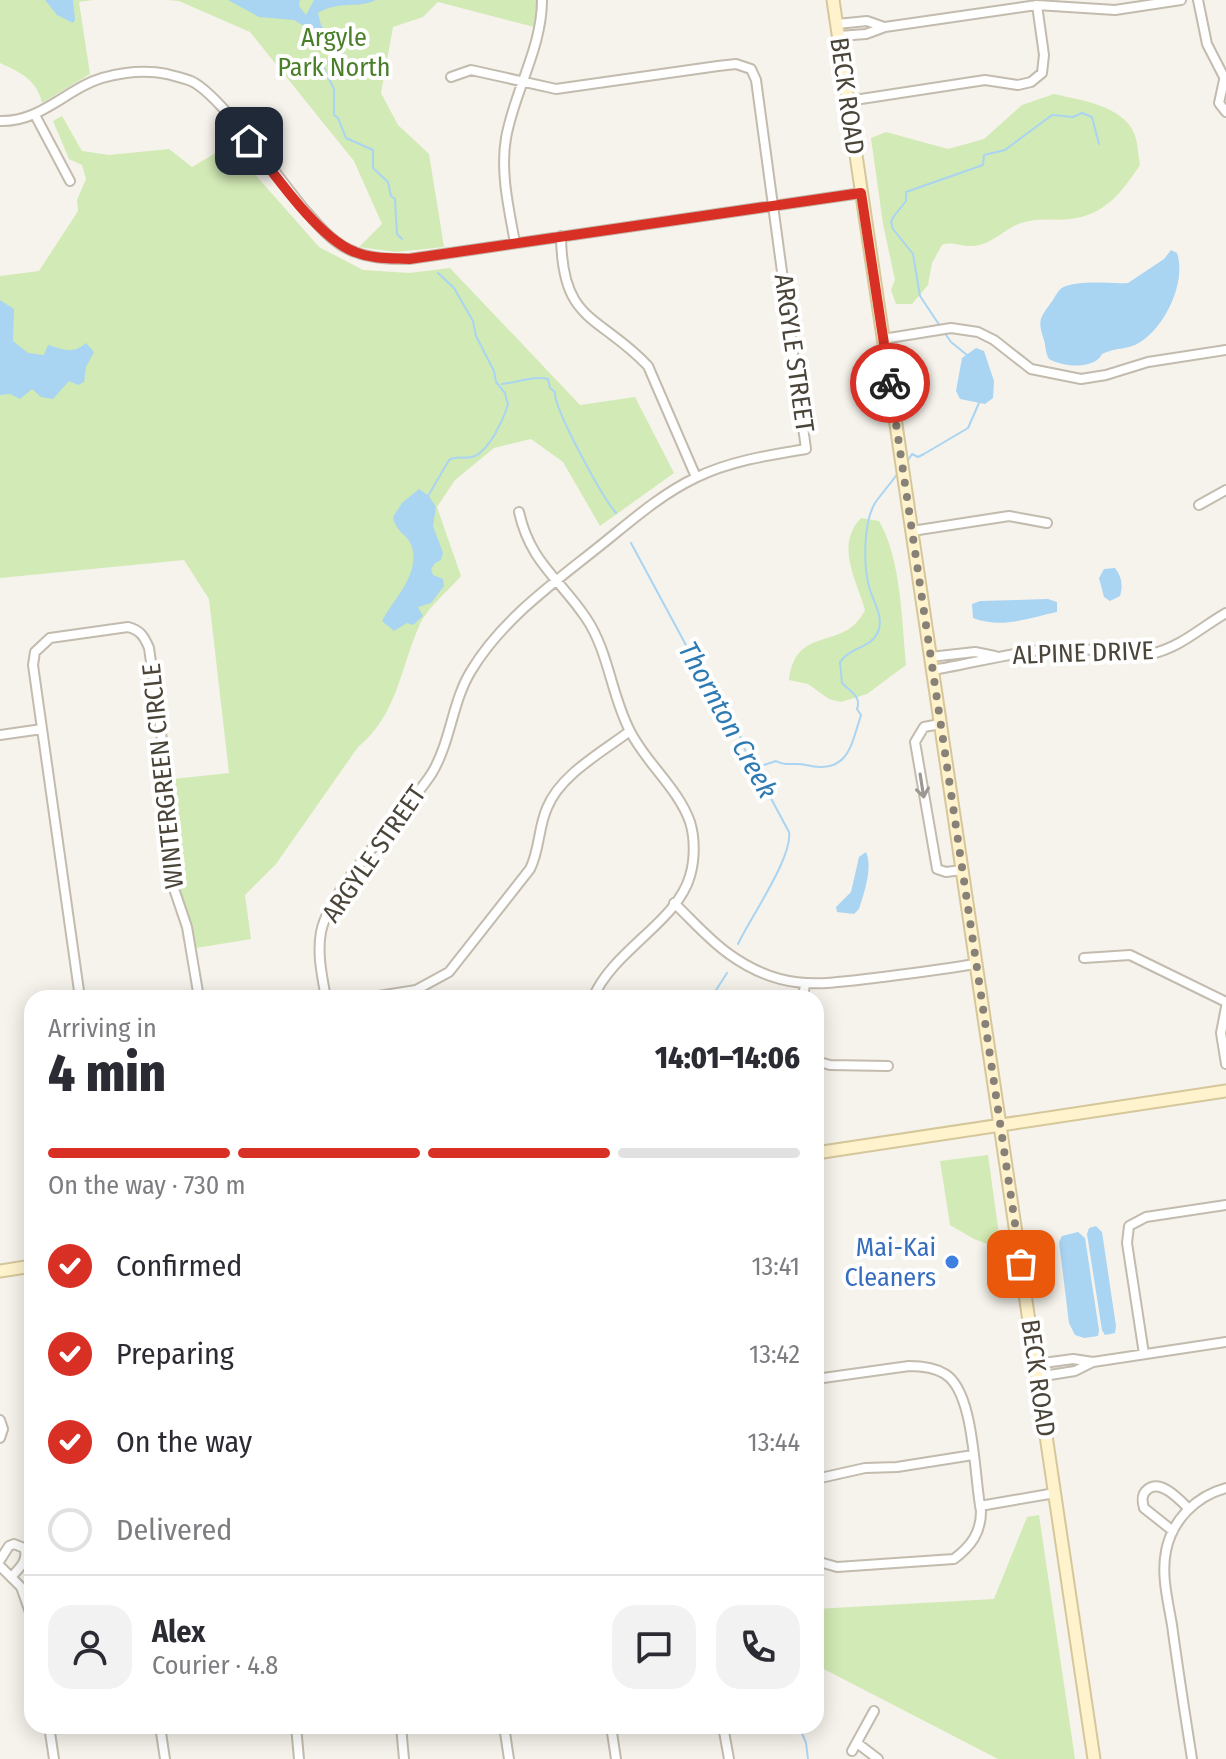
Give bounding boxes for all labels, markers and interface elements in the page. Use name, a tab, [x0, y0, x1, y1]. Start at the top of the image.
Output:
park label: Argyle Park North	[277, 22, 391, 83]
street label: BECK ROAD	[823, 35, 871, 157]
pin	[215, 107, 283, 175]
icon: home	[227, 119, 271, 163]
street label: ARGYLE STREET	[768, 272, 820, 434]
courier	[850, 343, 930, 423]
icon: bike	[868, 361, 912, 405]
street label: ALPINE DRIVE	[1012, 635, 1154, 671]
water label: Thornton Creek	[671, 636, 785, 804]
street label: WINTERGREEN CIRCLE	[136, 662, 190, 890]
one-way arrow	[915, 773, 930, 798]
street label: ARGYLE STREET	[316, 780, 432, 928]
text: Arriving in	[48, 1013, 157, 1044]
text: 14:01–14:06	[655, 1040, 800, 1076]
text: 4 min	[48, 1042, 166, 1105]
text: On the way · 730 m	[48, 1170, 245, 1201]
pin	[987, 1230, 1055, 1298]
place label: Mai-Kai Cleaners	[845, 1232, 936, 1293]
icon: bag	[999, 1242, 1043, 1286]
icon: check	[48, 1244, 92, 1288]
text: Confirmed	[116, 1248, 242, 1284]
text: 13:41	[751, 1251, 800, 1282]
marker: Mai-Kai Cleaners	[943, 1253, 961, 1271]
street label: BECK ROAD	[1014, 1317, 1062, 1439]
icon: check	[48, 1332, 92, 1376]
text: Preparing	[116, 1336, 234, 1372]
text: 13:42	[749, 1339, 800, 1370]
icon: check	[48, 1420, 92, 1464]
text: On the way	[116, 1424, 252, 1460]
text: 13:44	[748, 1427, 800, 1458]
text: Delivered	[116, 1512, 232, 1548]
button: person	[48, 1605, 132, 1689]
button: chat	[612, 1605, 696, 1689]
button: phone	[716, 1605, 800, 1689]
text: Alex	[152, 1614, 205, 1650]
text: Courier · 4.8	[152, 1650, 278, 1681]

